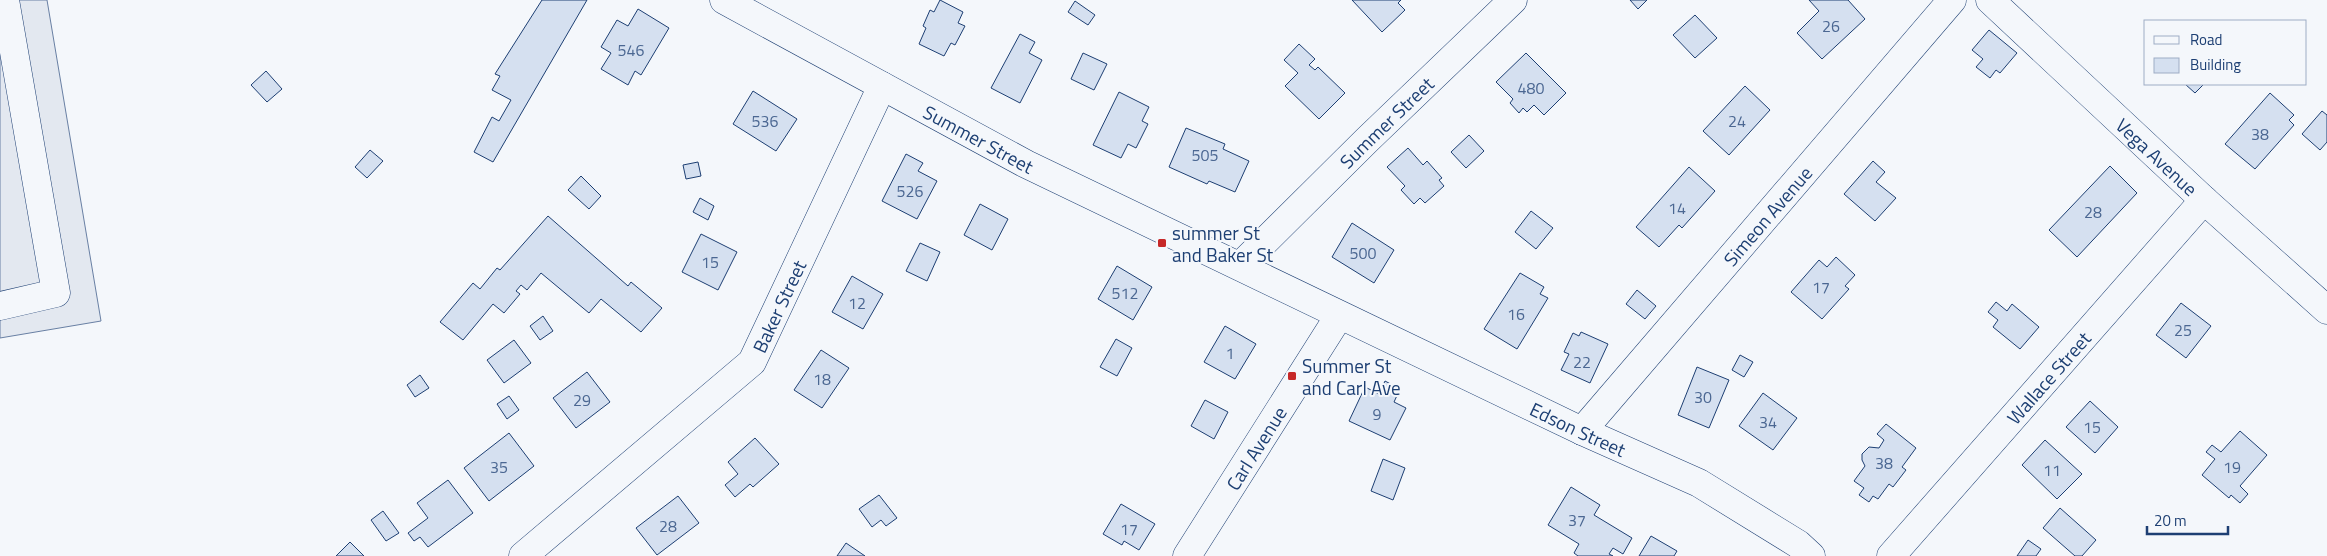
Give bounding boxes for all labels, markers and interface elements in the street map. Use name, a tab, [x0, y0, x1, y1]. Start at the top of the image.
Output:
house number: 26	[1822, 14, 1840, 38]
legend	[2144, 20, 2307, 85]
text: Road	[2190, 28, 2222, 51]
house number: 546	[618, 38, 644, 62]
text: Building	[2190, 53, 2241, 76]
street label: Summer Street	[1332, 69, 1440, 175]
house number: 480	[1518, 76, 1544, 100]
street label: Summer Street	[919, 97, 1039, 180]
house number: 536	[752, 109, 778, 133]
house number: 24	[1728, 109, 1746, 133]
street label: Vega Avenue	[2110, 111, 2205, 202]
house number: 38	[2251, 122, 2269, 146]
house number: 505	[1192, 143, 1218, 167]
street label: Simeon Avenue	[1716, 159, 1818, 272]
house number: 526	[897, 179, 923, 203]
house number: 14	[1668, 196, 1686, 220]
house number: 28	[2084, 200, 2102, 224]
place label: summer St and Baker St	[1172, 218, 1274, 269]
marker: summer St and Baker St	[1156, 237, 1168, 249]
house number: 500	[1350, 241, 1376, 265]
house number: 15	[701, 250, 719, 274]
street label: Baker Street	[744, 255, 813, 357]
house number: 17	[1812, 275, 1830, 299]
house number: 512	[1112, 281, 1138, 305]
house number: 12	[848, 291, 866, 315]
house number: 16	[1507, 302, 1525, 326]
house number: 25	[2174, 318, 2192, 342]
street label: Wallace Street	[1999, 324, 2097, 430]
house number: 1	[1226, 341, 1234, 365]
house number: 22	[1573, 350, 1591, 374]
place label: Summer St and Carl Ave	[1302, 351, 1401, 402]
house number: 18	[813, 367, 831, 391]
marker: Summer St and Carl Ave	[1286, 370, 1298, 382]
house number: 30	[1694, 385, 1712, 409]
house number: 29	[573, 388, 591, 412]
street label: Edson Street	[1525, 394, 1631, 463]
street label: Carl Avenue	[1218, 400, 1293, 496]
house number: 9	[1373, 402, 1382, 426]
house number: 34	[1759, 410, 1777, 434]
house number: 15	[2083, 415, 2101, 439]
house number: 38	[1875, 451, 1893, 475]
house number: 35	[490, 455, 508, 479]
house number: 19	[2223, 455, 2241, 479]
house number: 11	[2043, 458, 2061, 482]
scale bar	[2147, 504, 2228, 536]
house number: 37	[1568, 508, 1586, 532]
text: 20 m	[2154, 509, 2187, 532]
house number: 28	[659, 514, 677, 538]
house number: 17	[1120, 517, 1138, 541]

